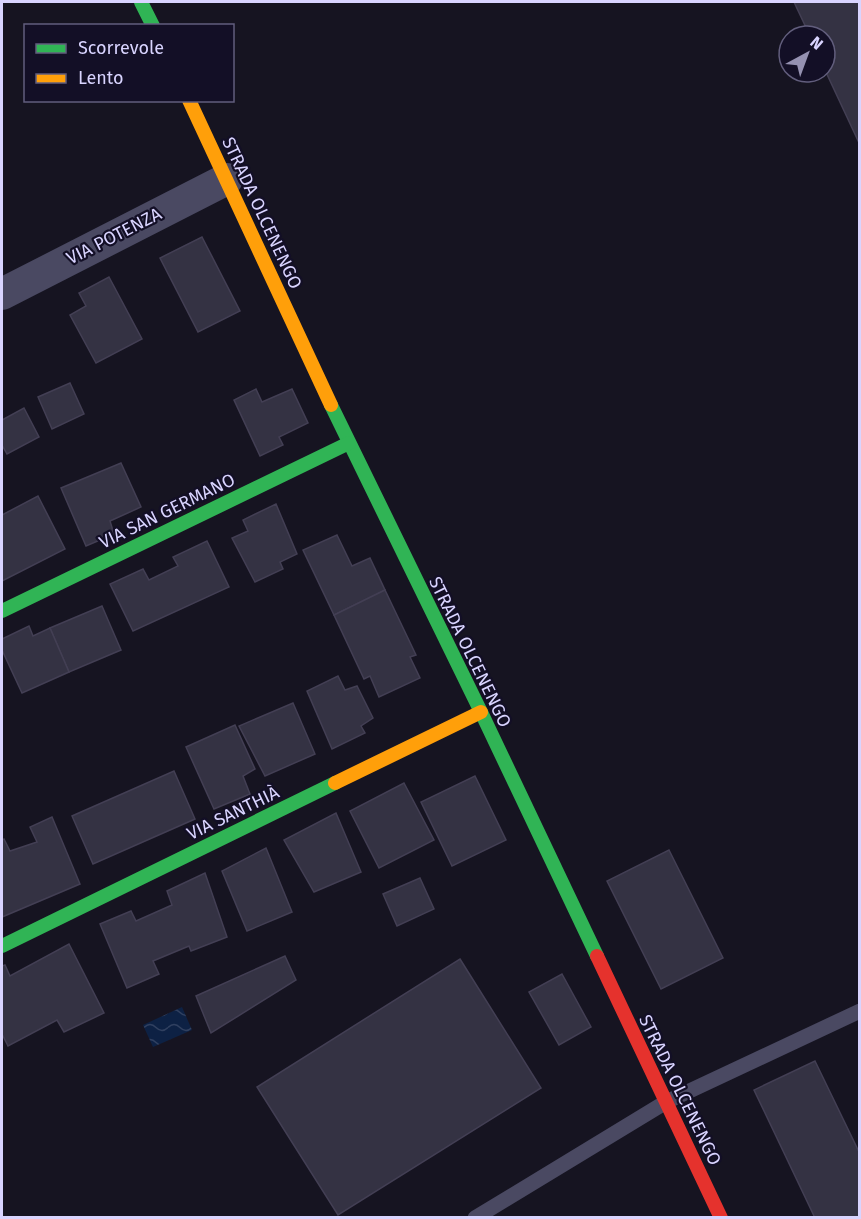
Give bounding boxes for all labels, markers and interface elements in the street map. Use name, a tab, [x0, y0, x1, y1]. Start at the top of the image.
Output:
legend	[24, 24, 234, 102]
north arrow	[777, 24, 837, 84]
text: N	[806, 32, 827, 54]
text: Scorrevole	[78, 37, 164, 59]
text: Lento	[78, 67, 124, 89]
street label: STRADA OLCENENGO	[217, 134, 307, 292]
street label: VIA POTENZA	[63, 202, 166, 269]
street label: VIA SAN GERMANO	[95, 469, 239, 553]
street label: STRADA OLCENENGO	[424, 573, 516, 731]
street label: VIA SANTHIÀ	[183, 780, 283, 845]
street label: STRADA OLCENENGO	[634, 1011, 726, 1169]

